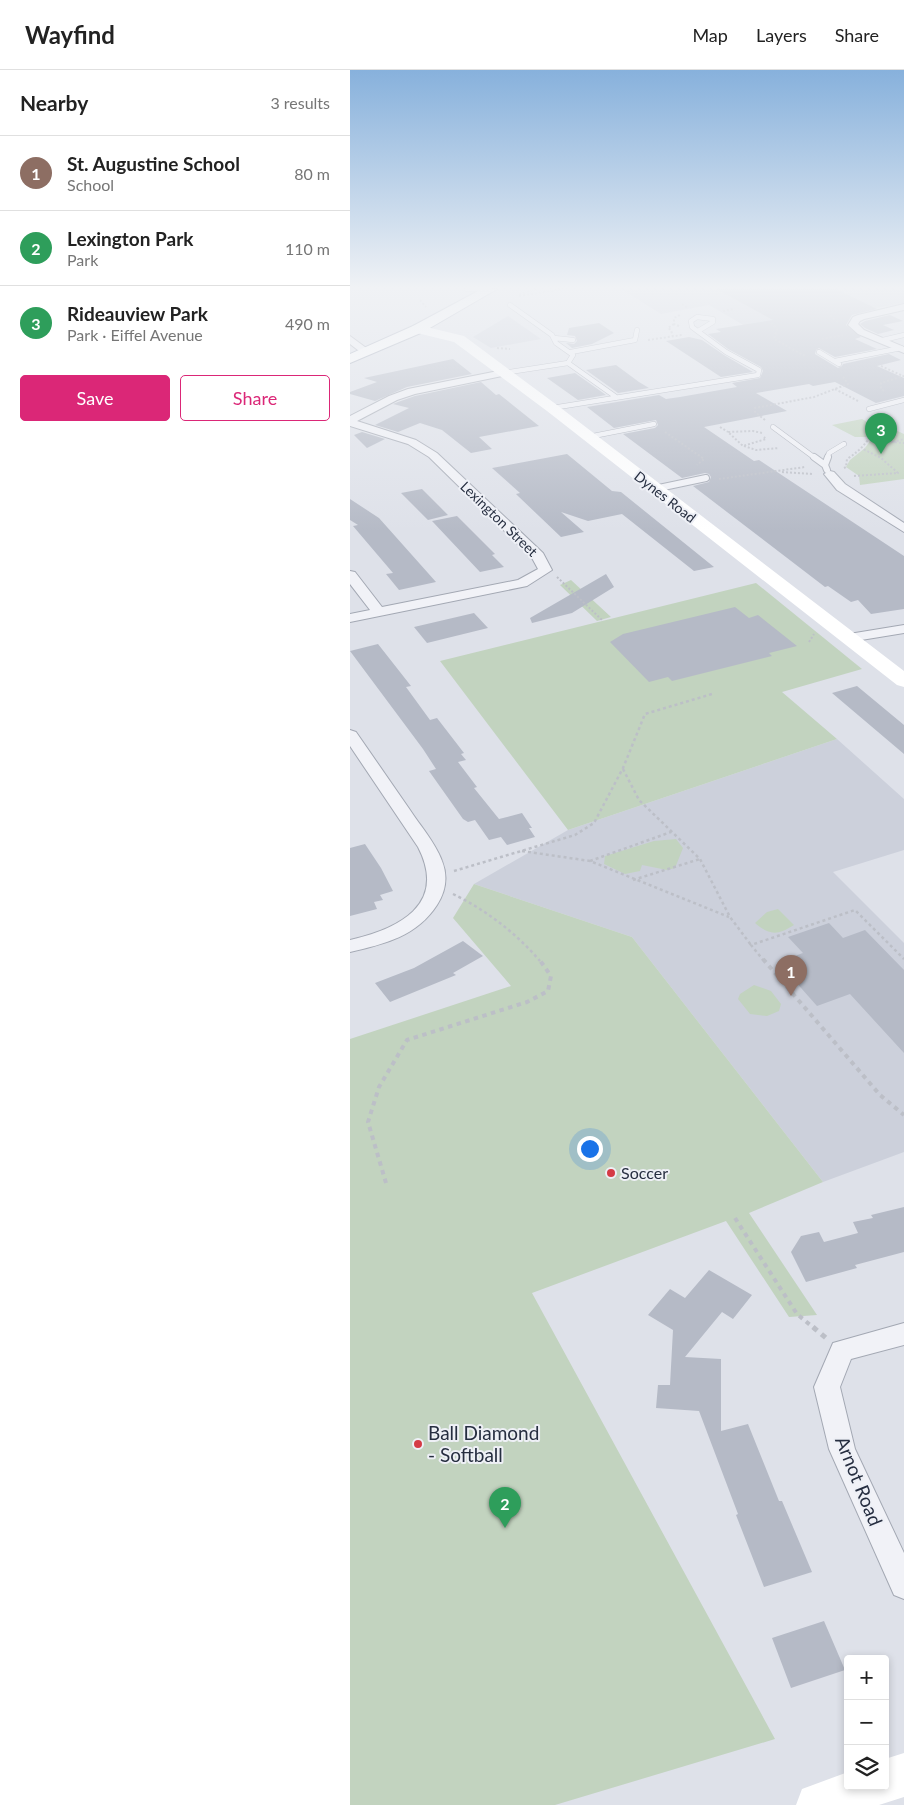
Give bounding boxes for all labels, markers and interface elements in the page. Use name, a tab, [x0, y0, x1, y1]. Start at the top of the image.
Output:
text: Wayfind	[25, 20, 115, 49]
text: Map	[692, 24, 728, 46]
text: Layers	[756, 24, 807, 46]
text: Share	[835, 24, 879, 46]
text: Nearby	[20, 90, 88, 115]
text: 3 results	[270, 93, 330, 112]
text: St. Augustine School	[67, 152, 240, 175]
text: 1	[31, 164, 41, 183]
text: 80 m	[294, 164, 330, 183]
text: School	[67, 175, 114, 194]
text: Lexington Park	[67, 227, 193, 250]
text: 2	[31, 239, 41, 258]
text: 110 m	[285, 239, 330, 258]
text: Park	[67, 250, 98, 269]
text: Rideauview Park	[67, 302, 208, 325]
text: 3	[31, 314, 41, 333]
text: 490 m	[285, 314, 330, 333]
text: Park · Eiffel Avenue	[67, 325, 203, 344]
button: Save	[20, 375, 170, 421]
button: Share	[180, 375, 330, 421]
pin: 3	[865, 413, 897, 454]
street label: Dynes Road	[631, 467, 700, 526]
street label: Lexington Street	[457, 478, 541, 560]
pin: 1	[775, 955, 807, 996]
your location	[577, 1136, 603, 1162]
place label: Soccer	[621, 1163, 668, 1182]
marker: Soccer	[605, 1167, 617, 1179]
place label: Ball Diamond - Softball	[428, 1421, 539, 1466]
street label: Arnot Road	[831, 1433, 888, 1529]
marker: Ball Diamond - Softball	[412, 1438, 424, 1450]
pin: 2	[489, 1487, 521, 1528]
map controls	[844, 1655, 889, 1790]
button: +	[844, 1655, 889, 1700]
button: −	[844, 1700, 889, 1745]
button: layers	[844, 1745, 889, 1790]

